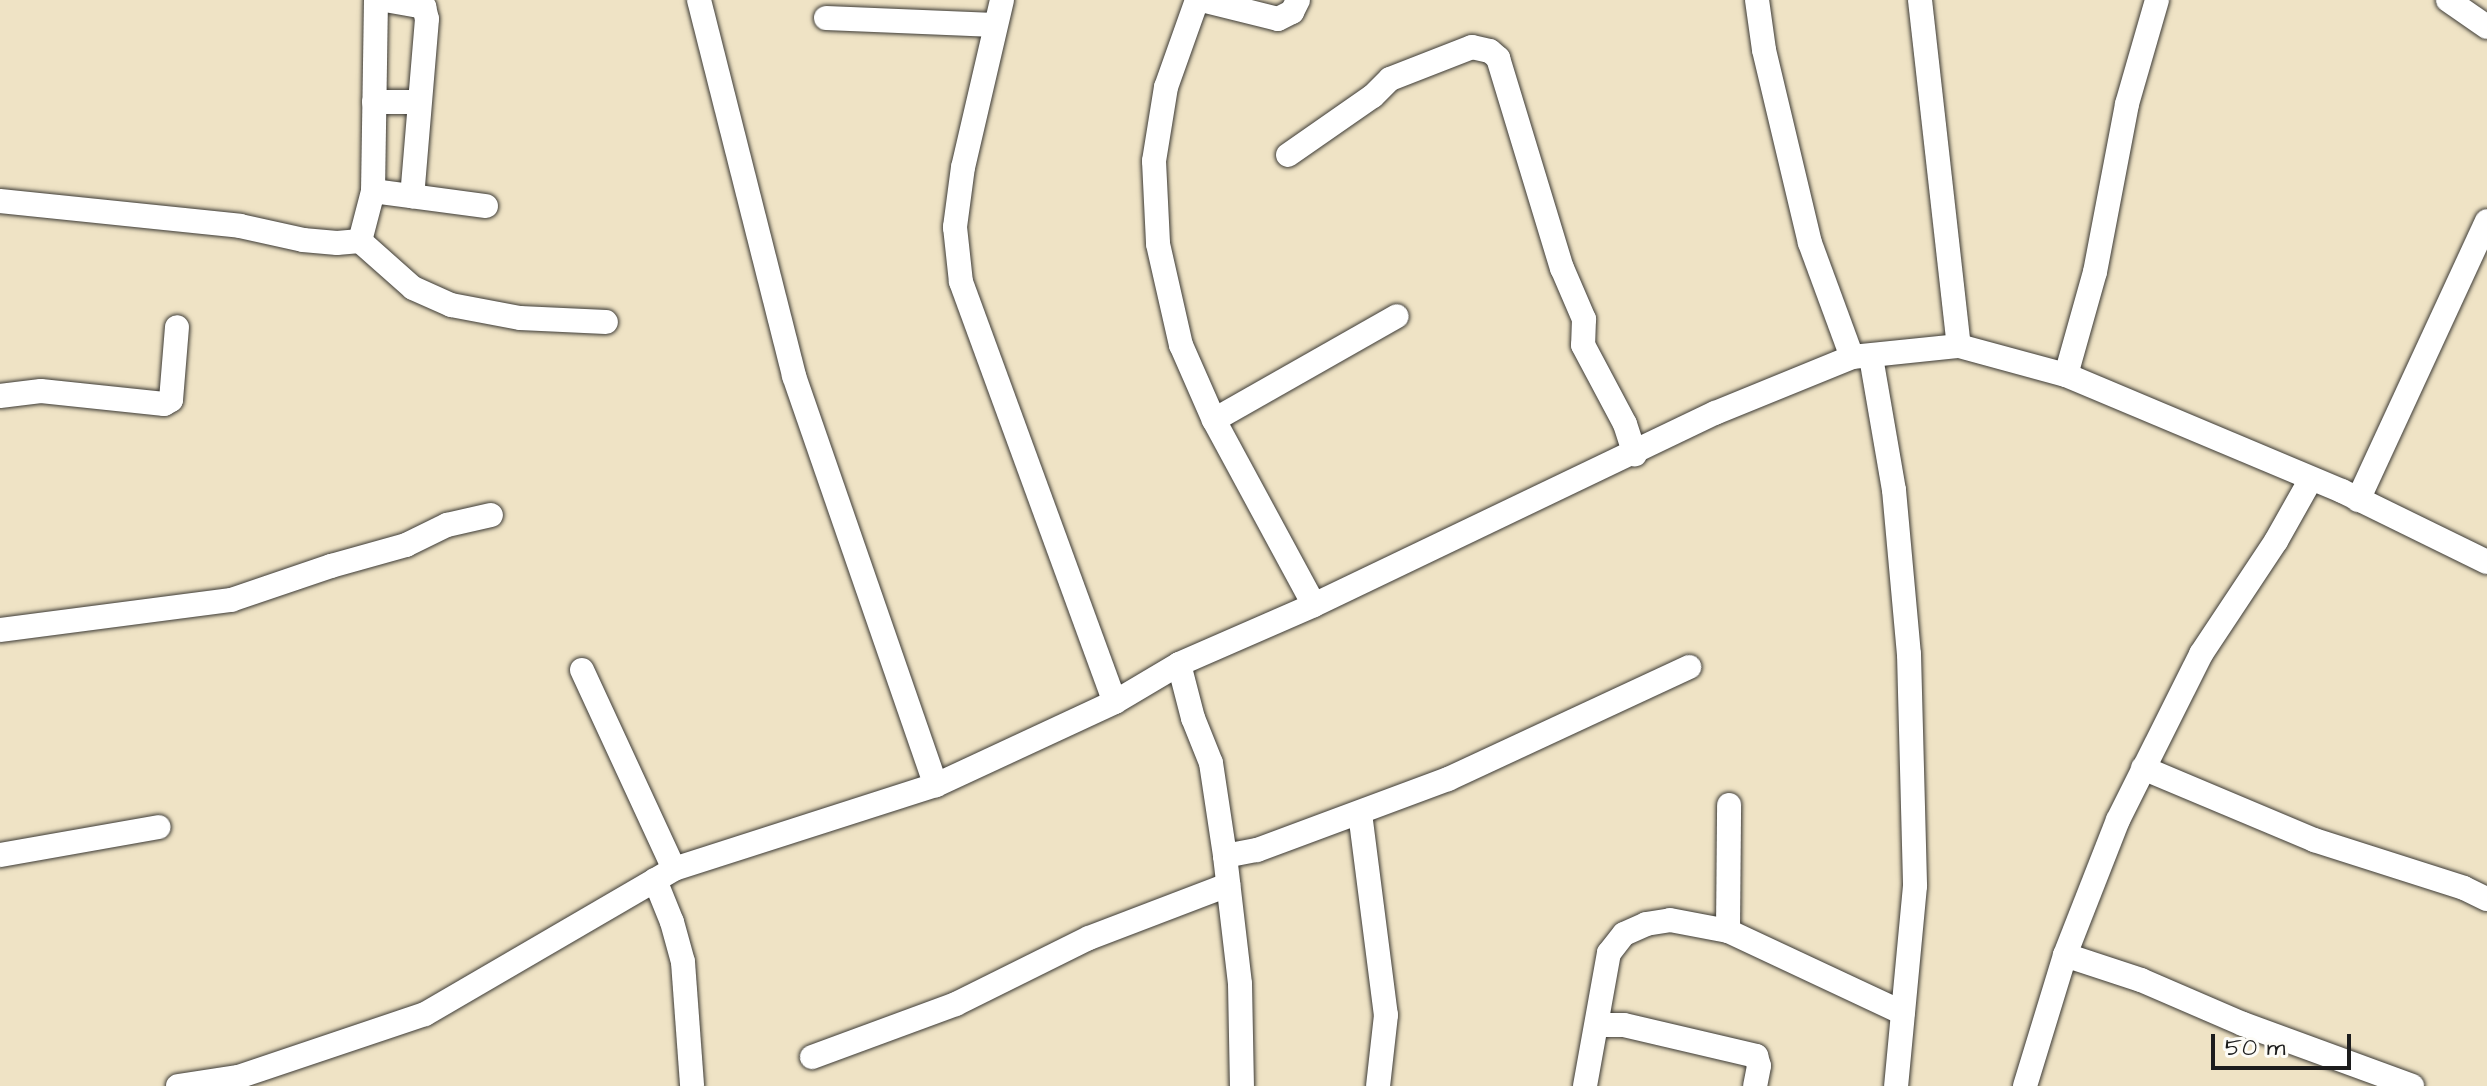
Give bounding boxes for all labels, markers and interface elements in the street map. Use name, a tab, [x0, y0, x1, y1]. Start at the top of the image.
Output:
scale bar	[2215, 1018, 2355, 1068]
text: 50 m	[2225, 1031, 2285, 1065]

